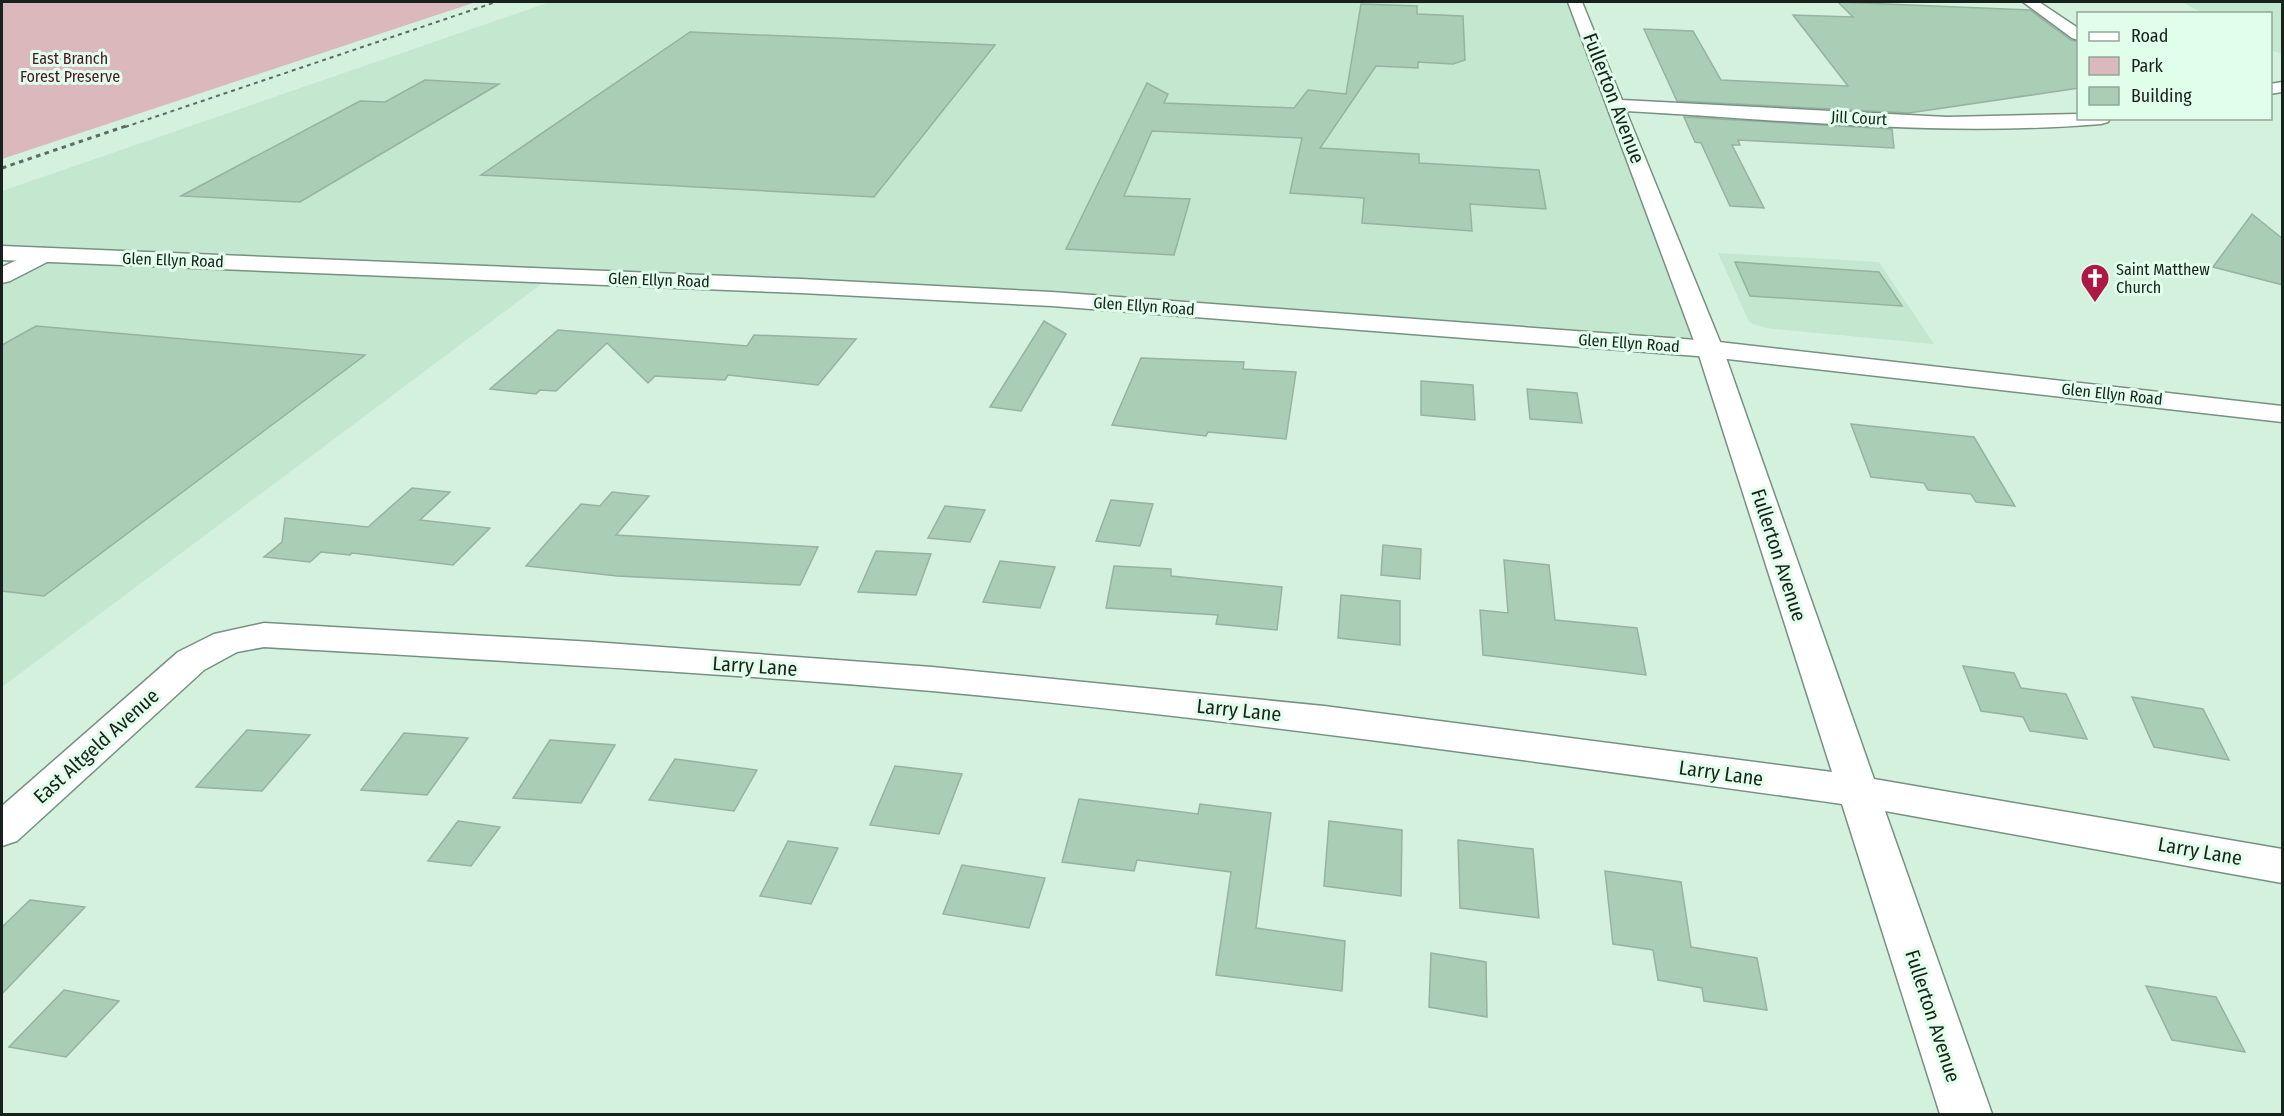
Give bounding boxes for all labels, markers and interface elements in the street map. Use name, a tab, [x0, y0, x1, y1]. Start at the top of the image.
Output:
legend	[2077, 12, 2272, 120]
text: Road	[2131, 25, 2168, 47]
street label: Fullerton Avenue	[1578, 29, 1650, 167]
park label: East Branch Forest Preserve	[20, 49, 120, 86]
text: Park	[2131, 55, 2164, 77]
text: Building	[2131, 85, 2192, 107]
street label: Jill Court	[1831, 107, 1888, 129]
street label: Glen Ellyn Road	[122, 249, 224, 271]
place label: Saint Matthew Church	[2116, 260, 2210, 297]
church icon: Saint Matthew Church	[2079, 262, 2111, 304]
street label: Glen Ellyn Road	[608, 269, 710, 291]
street label: Glen Ellyn Road	[1093, 293, 1195, 319]
street label: Glen Ellyn Road	[1578, 330, 1680, 356]
street label: Glen Ellyn Road	[2060, 379, 2164, 409]
street label: Fullerton Avenue	[1746, 486, 1812, 624]
street label: Larry Lane	[712, 651, 798, 681]
street label: East Altgeld Avenue	[28, 683, 164, 809]
street label: Larry Lane	[1195, 694, 1283, 726]
street label: Larry Lane	[1677, 755, 1765, 791]
street label: Larry Lane	[2156, 832, 2244, 870]
street label: Fullerton Avenue	[1900, 947, 1966, 1085]

